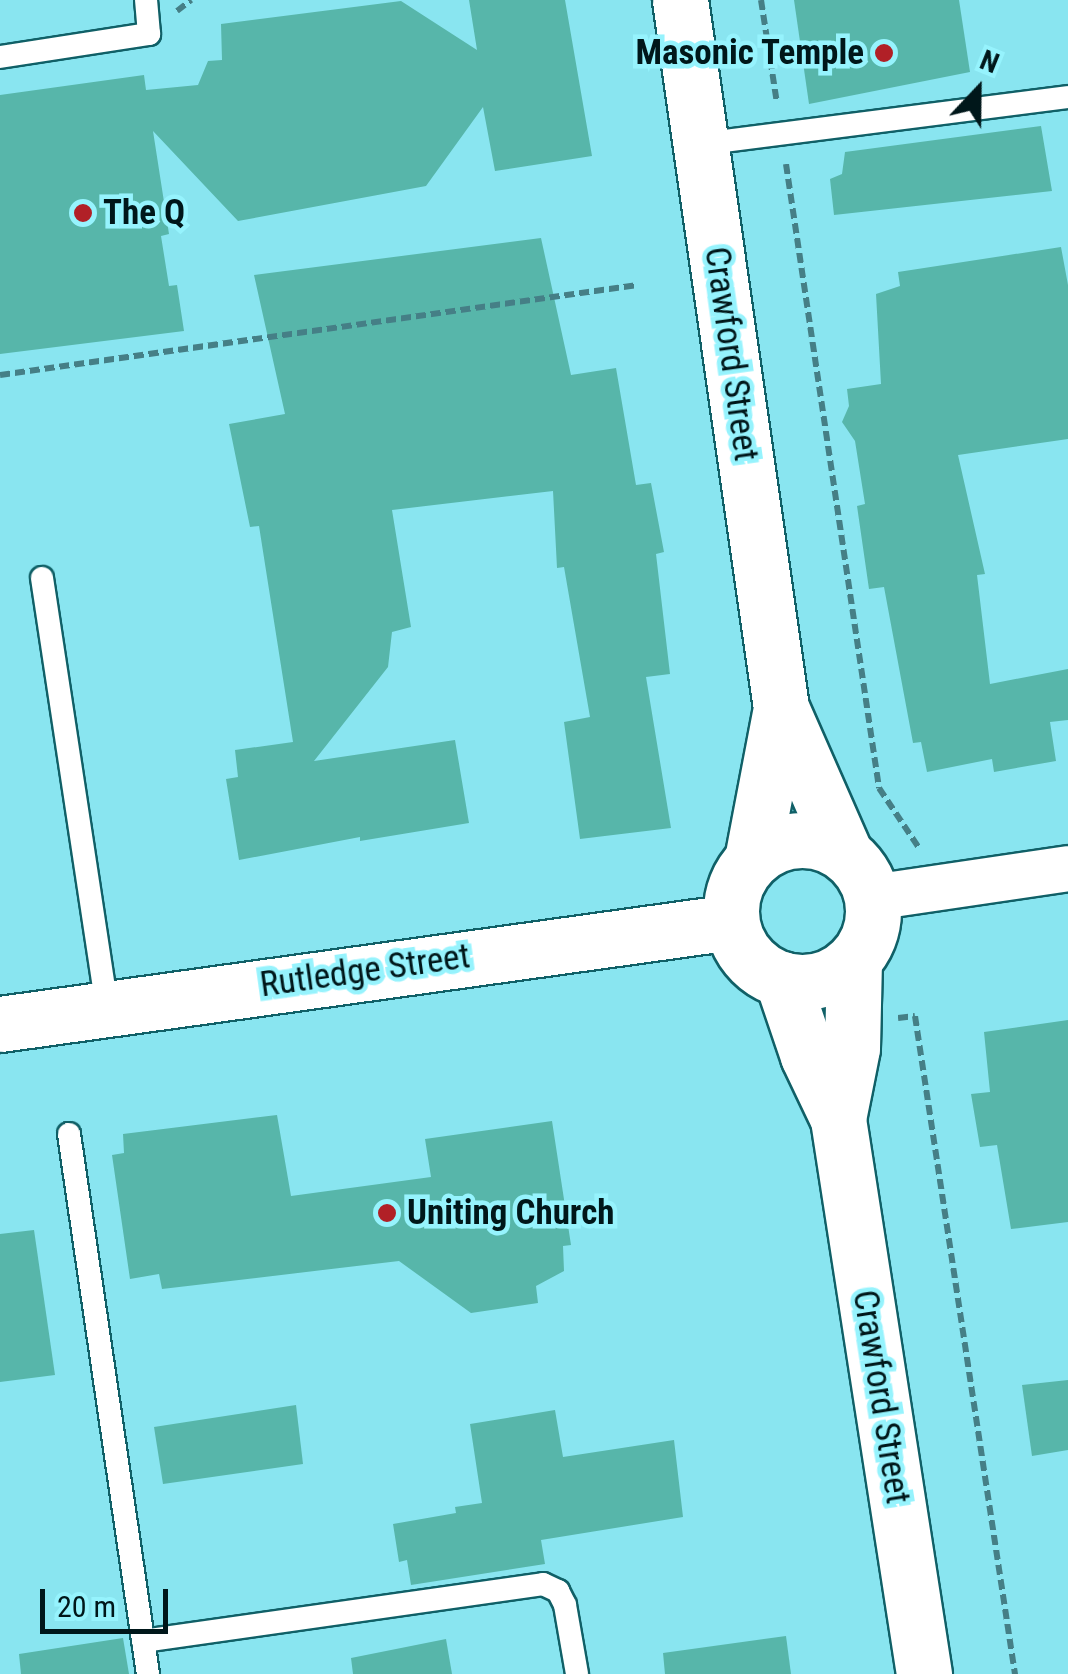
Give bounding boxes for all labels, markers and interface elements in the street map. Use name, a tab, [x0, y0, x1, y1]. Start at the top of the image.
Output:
place label: Masonic Temple	[634, 32, 864, 74]
north arrow	[928, 40, 1028, 140]
marker: Masonic Temple	[873, 42, 895, 64]
text: N	[975, 43, 1004, 80]
place label: The Q	[103, 192, 185, 234]
marker: The Q	[72, 202, 94, 224]
street label: Crawford Street	[695, 244, 767, 464]
street label: Rutledge Street	[257, 935, 473, 1007]
place label: Uniting Church	[407, 1192, 614, 1234]
marker: Uniting Church	[376, 1202, 398, 1224]
street label: Crawford Street	[843, 1287, 919, 1507]
scale bar	[45, 1569, 172, 1631]
text: 20 m	[57, 1589, 116, 1624]

